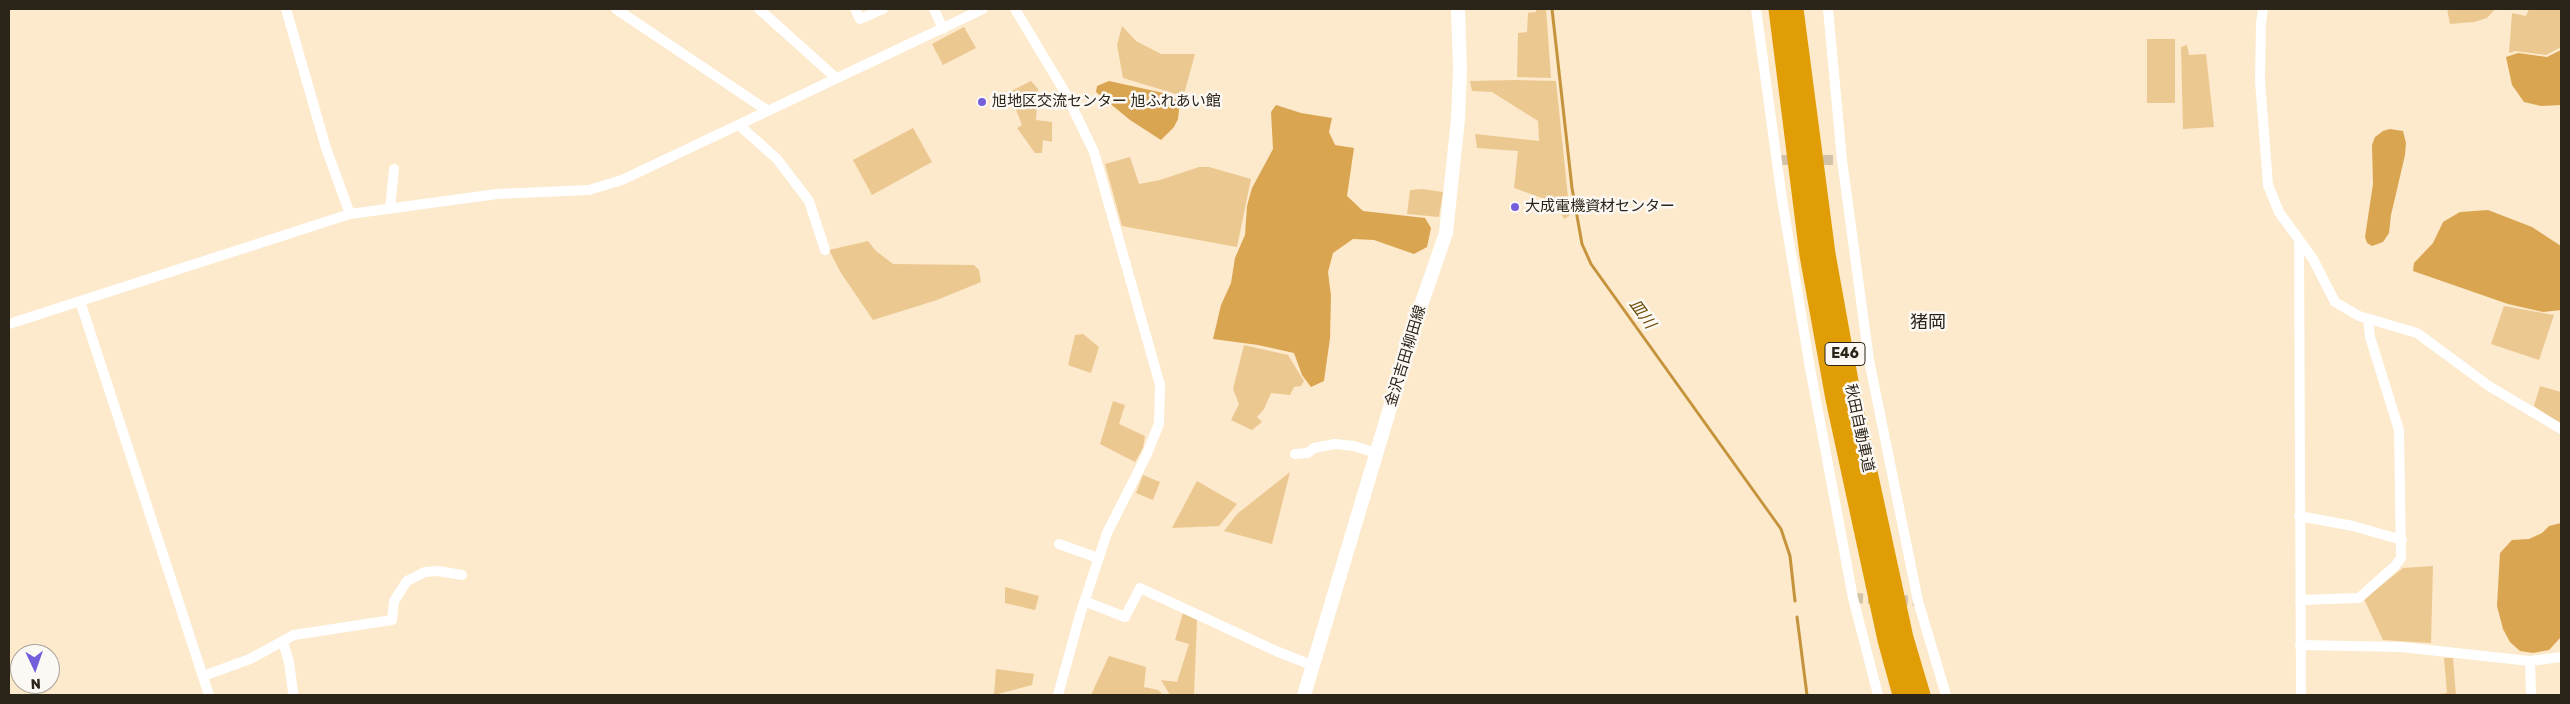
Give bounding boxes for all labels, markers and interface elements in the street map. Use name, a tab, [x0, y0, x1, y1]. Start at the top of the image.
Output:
place label: 旭地区交流センター 旭ふれあい館	[992, 93, 1221, 111]
marker: 旭地区交流センター 旭ふれあい館	[976, 96, 988, 108]
place label: 大成電機資材センター	[1525, 198, 1675, 216]
marker: 大成電機資材センター	[1509, 201, 1521, 213]
water label: 皿川	[1625, 295, 1659, 333]
street label: 金沢吉田柳田線	[1382, 303, 1430, 409]
district label: 猪岡	[1910, 312, 1946, 334]
road number: E46	[1825, 342, 1865, 366]
street label: 秋田自動車道	[1841, 382, 1877, 474]
north arrow	[10, 644, 60, 694]
text: N	[30, 675, 41, 692]

